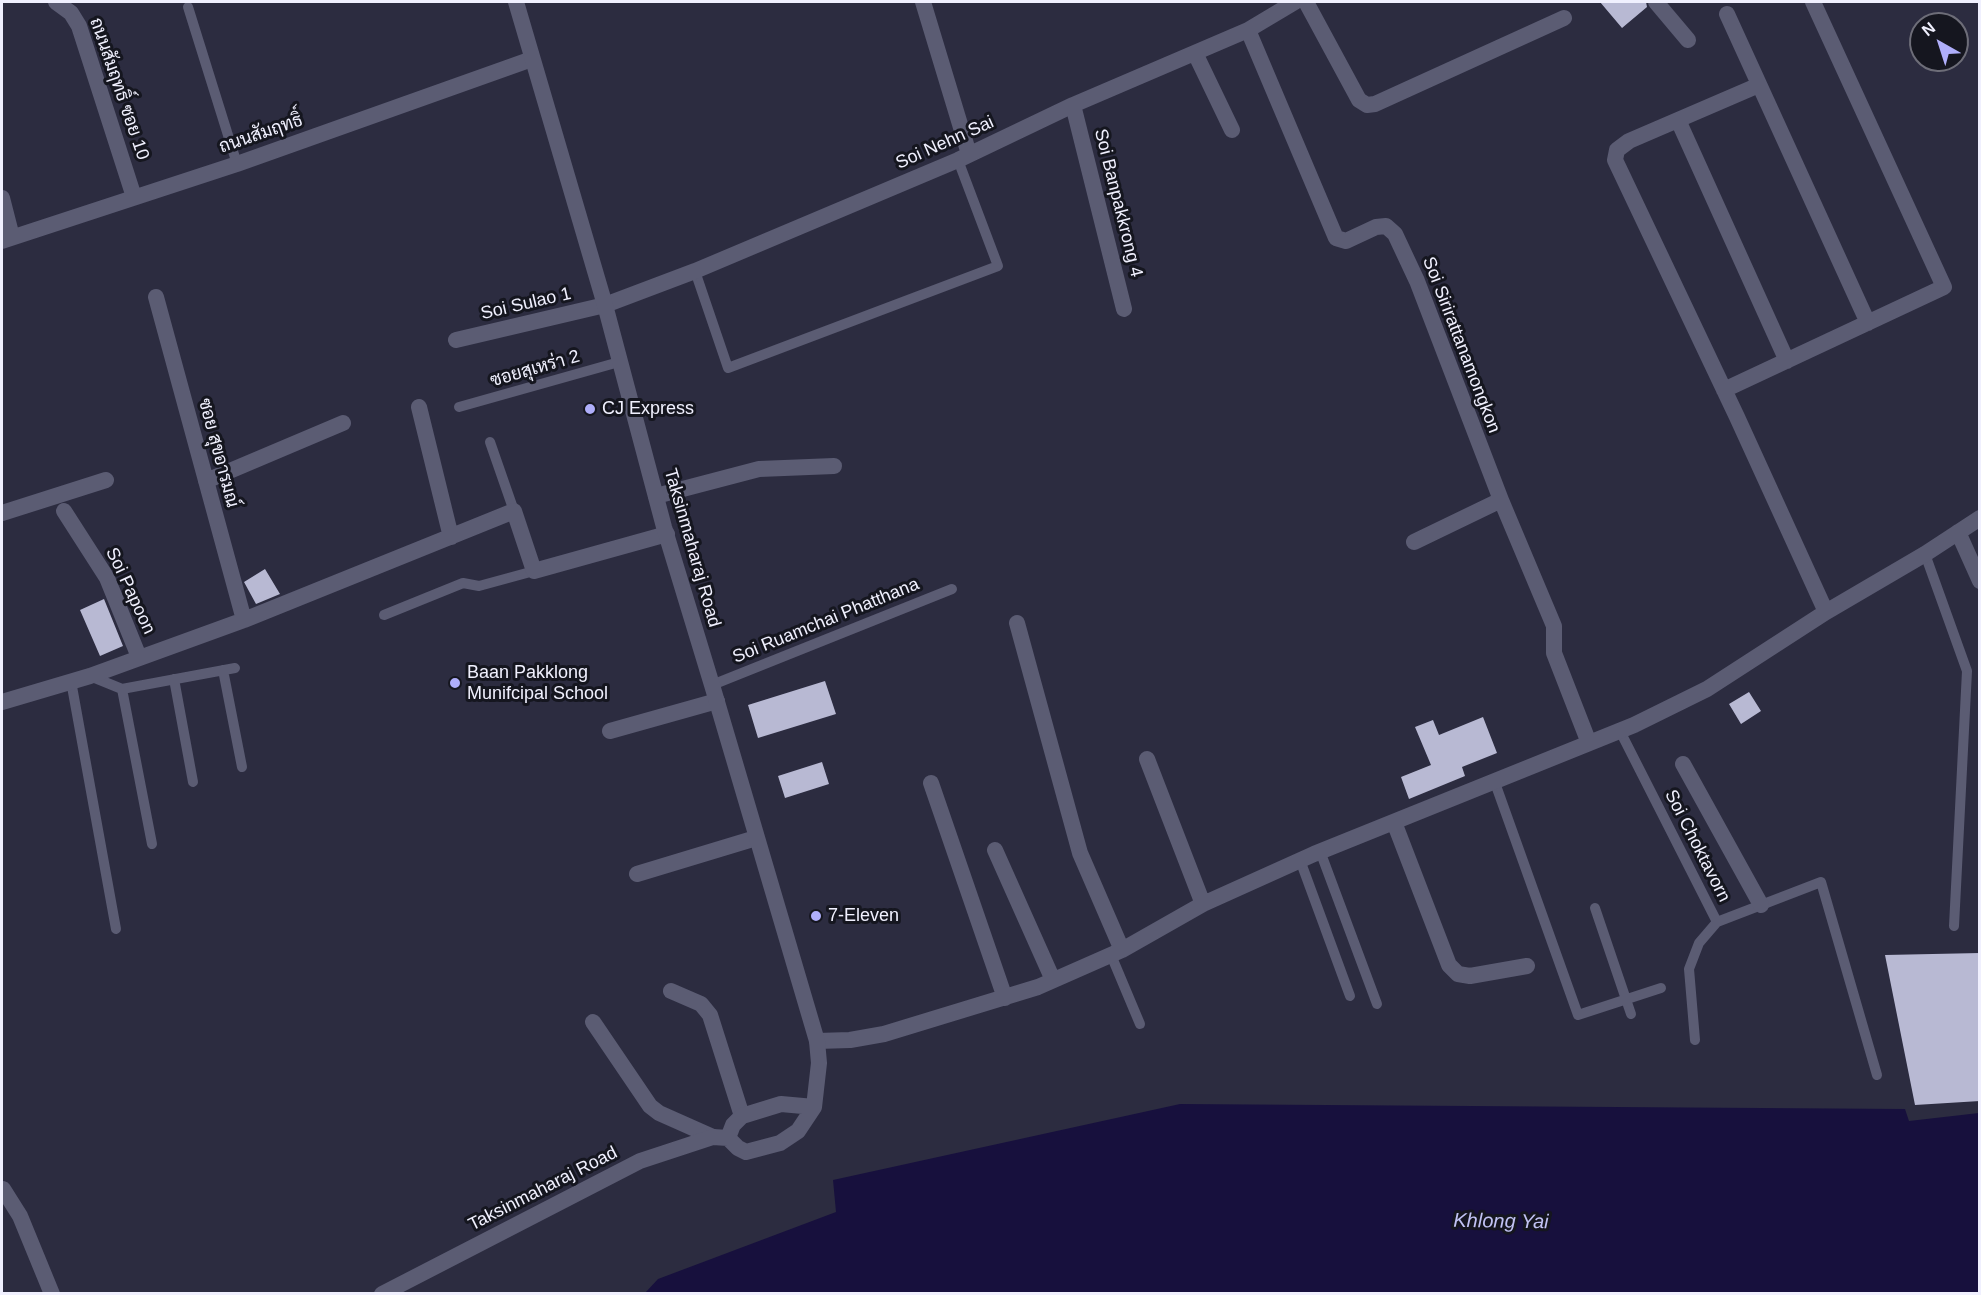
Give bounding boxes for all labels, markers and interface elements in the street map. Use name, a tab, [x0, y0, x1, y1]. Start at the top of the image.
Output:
north arrow	[1909, 12, 1969, 72]
street label: ถนนสัมฤทธิ์ ซอย 10	[85, 15, 153, 163]
text: N	[1919, 19, 1938, 39]
street label: ถนนสัมฤทธิ์	[216, 110, 306, 158]
street label: Soi Nehn Sai	[893, 112, 997, 174]
street label: Soi Banpakkrong 4	[1089, 127, 1147, 279]
street label: Soi Sirirattanamongkon	[1417, 254, 1505, 436]
street label: Soi Sulao 1	[479, 283, 573, 325]
street label: ซอยสุเหร่า 2	[488, 346, 582, 392]
street label: ซอย สุขอารมณ์	[193, 396, 243, 510]
place label: CJ Express	[602, 398, 694, 420]
marker: CJ Express	[583, 402, 597, 416]
street label: Taksinmaharaj Road	[659, 466, 725, 630]
street label: Soi Papoon	[101, 544, 159, 638]
street label: Soi Ruamchai Phatthana	[730, 574, 922, 668]
place label: Baan Pakklong Munifcipal School	[467, 662, 608, 704]
marker: Baan Pakklong Munifcipal School	[448, 676, 462, 690]
street label: Soi Choktavorn	[1659, 786, 1735, 906]
place label: 7-Eleven	[828, 905, 899, 927]
marker: 7-Eleven	[809, 909, 823, 923]
street label: Taksinmaharaj Road	[465, 1142, 621, 1236]
water label: Khlong Yai	[1453, 1209, 1549, 1235]

